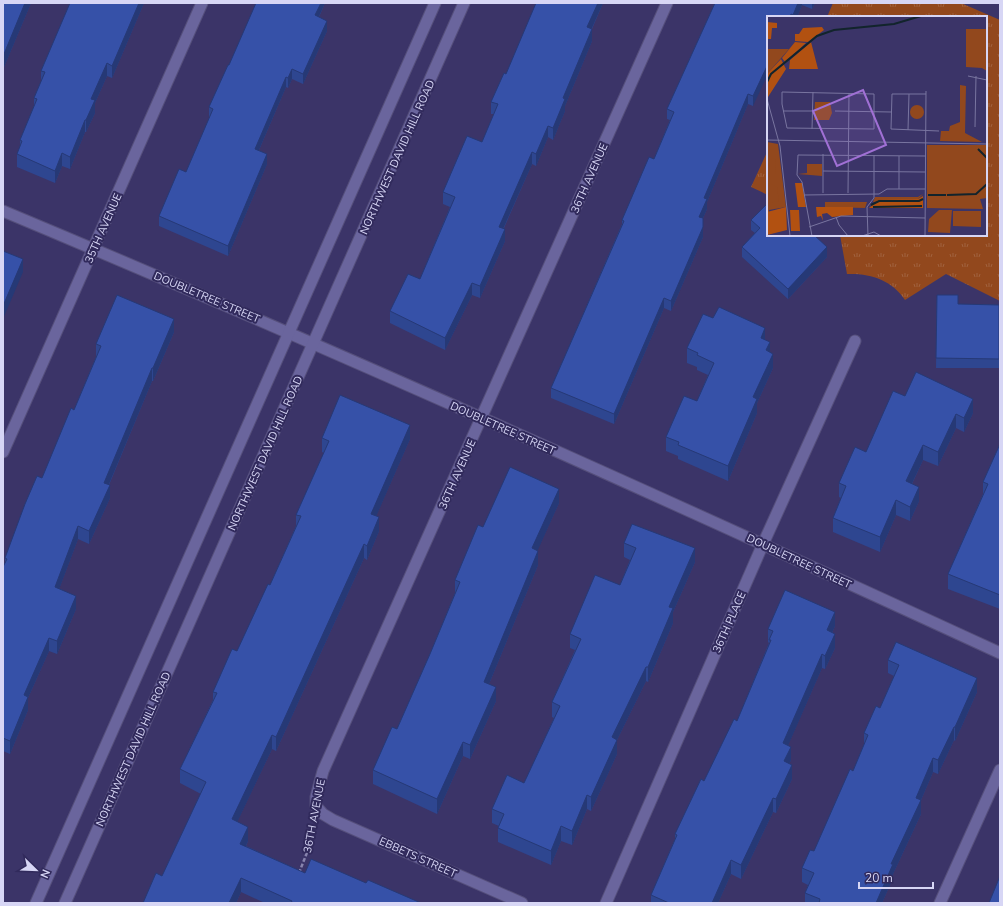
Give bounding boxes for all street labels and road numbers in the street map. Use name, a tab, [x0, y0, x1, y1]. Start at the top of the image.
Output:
street label: NORTHWEST DAVID HILL ROAD	[356, 78, 438, 237]
street label: 36TH AVENUE	[567, 141, 612, 216]
street label: 35TH AVENUE	[81, 191, 126, 266]
street label: DOUBLETREE STREET	[151, 268, 262, 327]
street label: NORTHWEST DAVID HILL ROAD	[224, 374, 306, 533]
street label: DOUBLETREE STREET	[448, 398, 558, 459]
street label: 36TH AVENUE	[435, 437, 480, 512]
street label: DOUBLETREE STREET	[744, 531, 854, 592]
street label: 36TH PLACE	[709, 589, 750, 655]
street label: NORTHWEST DAVID HILL ROAD	[92, 670, 174, 829]
street label: 36TH AVENUE	[300, 778, 329, 854]
street label: EBBETS STREET	[377, 834, 459, 881]

